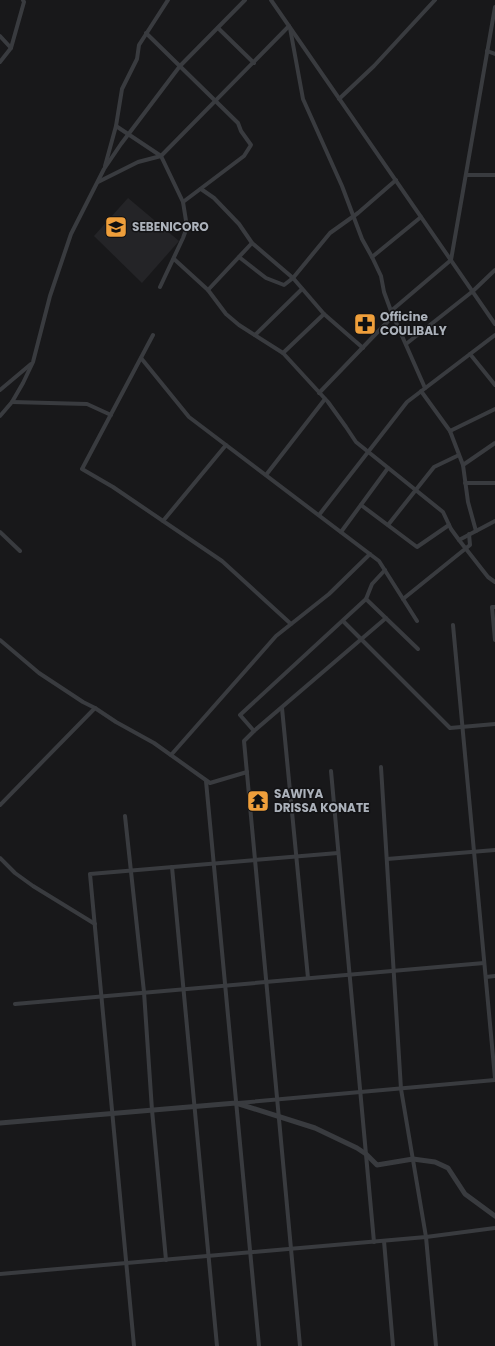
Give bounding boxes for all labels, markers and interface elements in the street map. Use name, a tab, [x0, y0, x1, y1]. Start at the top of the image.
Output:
school or university icon: SEBENICORO	[103, 214, 129, 240]
place label: SEBENICORO	[132, 218, 209, 235]
place label: Officine COULIBALY	[380, 308, 447, 339]
pharmacy icon: Officine COULIBALY	[352, 311, 378, 337]
place label: SAWIYA DRISSA KONATE	[274, 785, 370, 816]
temple icon: SAWIYA DRISSA KONATE	[245, 788, 271, 814]

